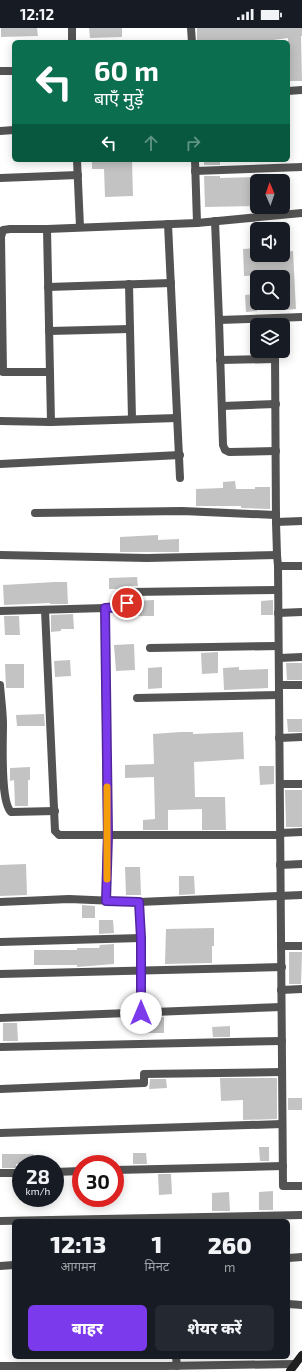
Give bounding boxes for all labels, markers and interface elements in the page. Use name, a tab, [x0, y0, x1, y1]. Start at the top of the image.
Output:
text: 12:12	[20, 5, 54, 23]
text: 60 m	[94, 53, 159, 87]
icon: left	[28, 56, 80, 108]
text: बाएँ मुड़ें	[94, 87, 143, 109]
icon: left	[98, 132, 120, 154]
icon: ahead	[140, 132, 162, 154]
icon: right	[182, 132, 204, 154]
north arrow	[250, 174, 290, 214]
map controls	[250, 174, 290, 358]
button: sound	[250, 222, 290, 262]
button: search	[250, 270, 290, 310]
button: layers	[250, 318, 290, 358]
pin	[110, 586, 144, 620]
icon: arrive	[116, 592, 138, 614]
position arrow	[120, 992, 162, 1034]
speed limit sign: 30	[72, 1155, 124, 1207]
text: 28	[26, 1164, 50, 1188]
text: km/h	[26, 1185, 50, 1197]
text: 12:13	[50, 1229, 106, 1258]
text: 1	[152, 1229, 162, 1258]
text: 260	[208, 1230, 252, 1259]
text: आगमन	[60, 1258, 96, 1274]
text: मिनट	[145, 1258, 169, 1274]
text: m	[224, 1259, 235, 1275]
button: बाहर	[28, 1305, 147, 1351]
button: शेयर करें	[155, 1305, 274, 1351]

